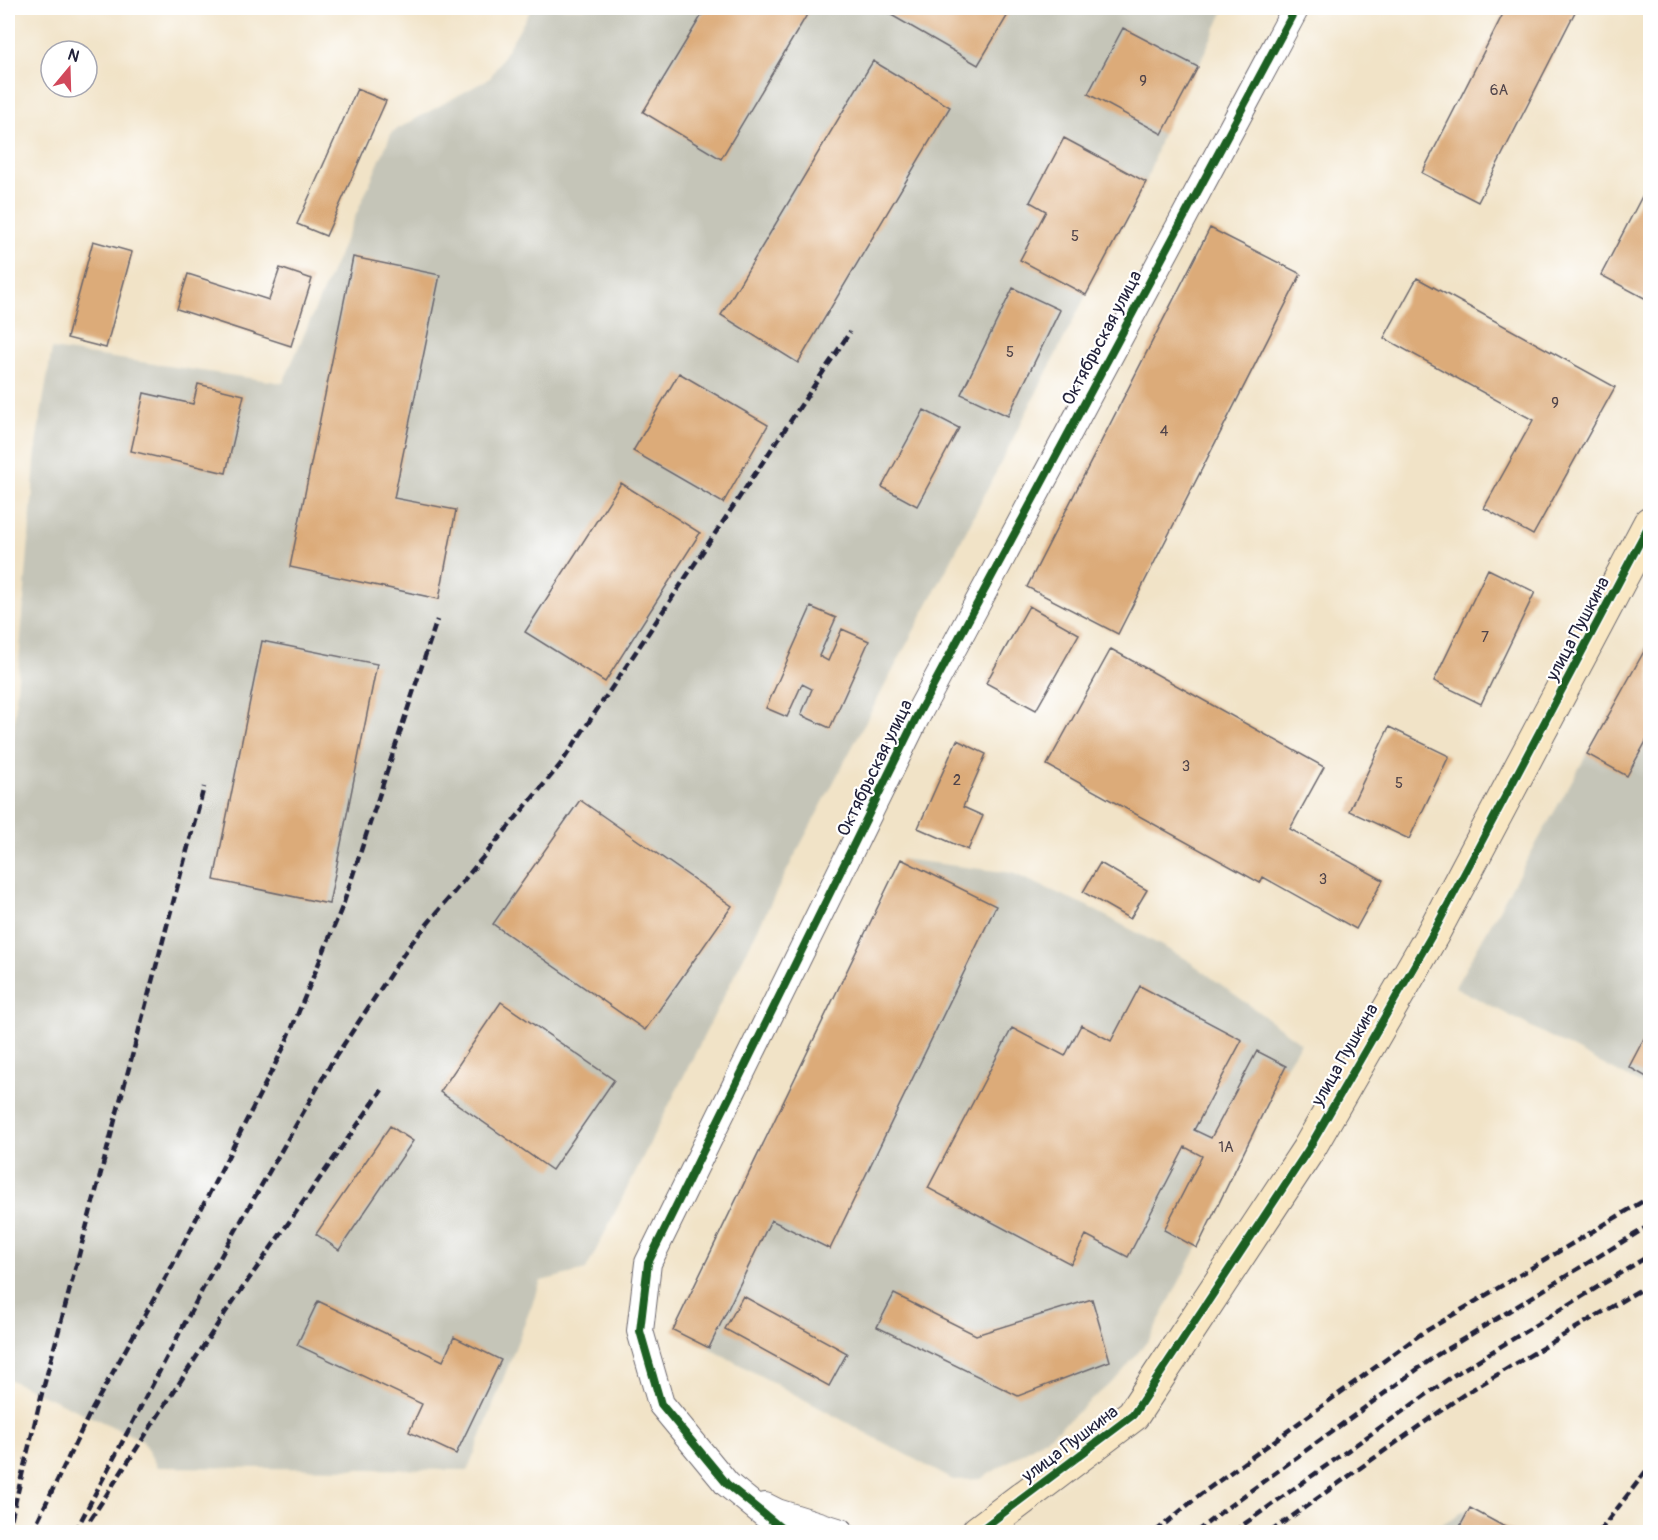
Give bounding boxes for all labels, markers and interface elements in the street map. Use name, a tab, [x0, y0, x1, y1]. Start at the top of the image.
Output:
north arrow	[39, 39, 99, 99]
text: N	[65, 45, 82, 67]
house number: 9	[1139, 72, 1147, 91]
house number: 6А	[1490, 81, 1508, 100]
house number: 5	[1071, 227, 1079, 246]
street label: Октябрьская улица	[1057, 267, 1147, 409]
house number: 5	[1006, 343, 1014, 362]
house number: 9	[1551, 394, 1559, 413]
house number: 4	[1160, 422, 1169, 441]
street label: улица Пушкина	[1540, 573, 1615, 686]
house number: 7	[1481, 628, 1489, 647]
street label: Октябрьская улица	[832, 696, 918, 840]
house number: 3	[1182, 757, 1190, 776]
house number: 2	[953, 771, 961, 790]
house number: 5	[1395, 774, 1403, 793]
house number: 3	[1319, 870, 1327, 889]
street label: улица Пушкина	[1306, 1000, 1384, 1111]
house number: 1А	[1218, 1138, 1234, 1157]
street label: улица Пушкина	[1017, 1400, 1123, 1488]

